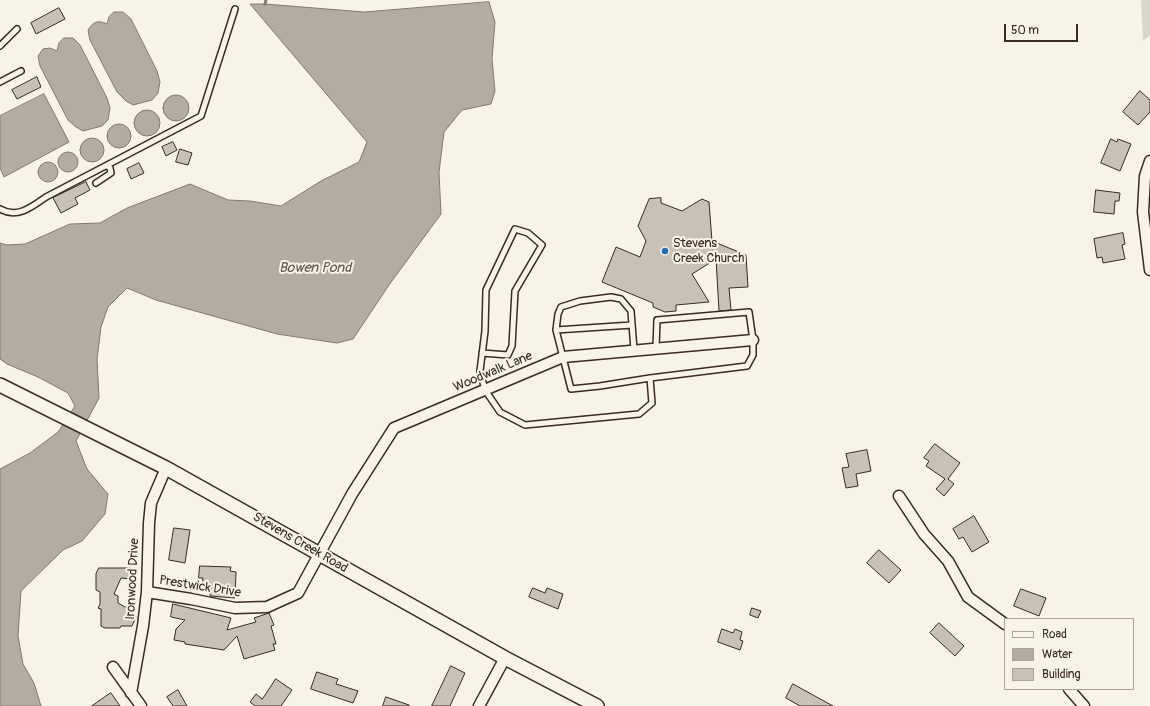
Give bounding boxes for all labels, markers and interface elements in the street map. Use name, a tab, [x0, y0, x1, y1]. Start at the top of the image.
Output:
scale bar	[1006, 16, 1080, 42]
text: 50 m	[1011, 23, 1039, 38]
place label: Stevens Creek Church	[673, 236, 744, 267]
marker: Stevens Creek Church	[660, 246, 670, 256]
water label: Bowen Pond	[279, 260, 351, 276]
street label: Woodwalk Lane	[451, 348, 535, 396]
street label: Stevens Creek Road	[250, 509, 350, 577]
street label: Ironwood Drive	[123, 538, 143, 620]
street label: Prestwick Drive	[158, 573, 242, 601]
legend	[1004, 618, 1134, 690]
text: Road	[1042, 627, 1067, 642]
text: Water	[1042, 647, 1073, 662]
text: Building	[1042, 667, 1081, 682]

